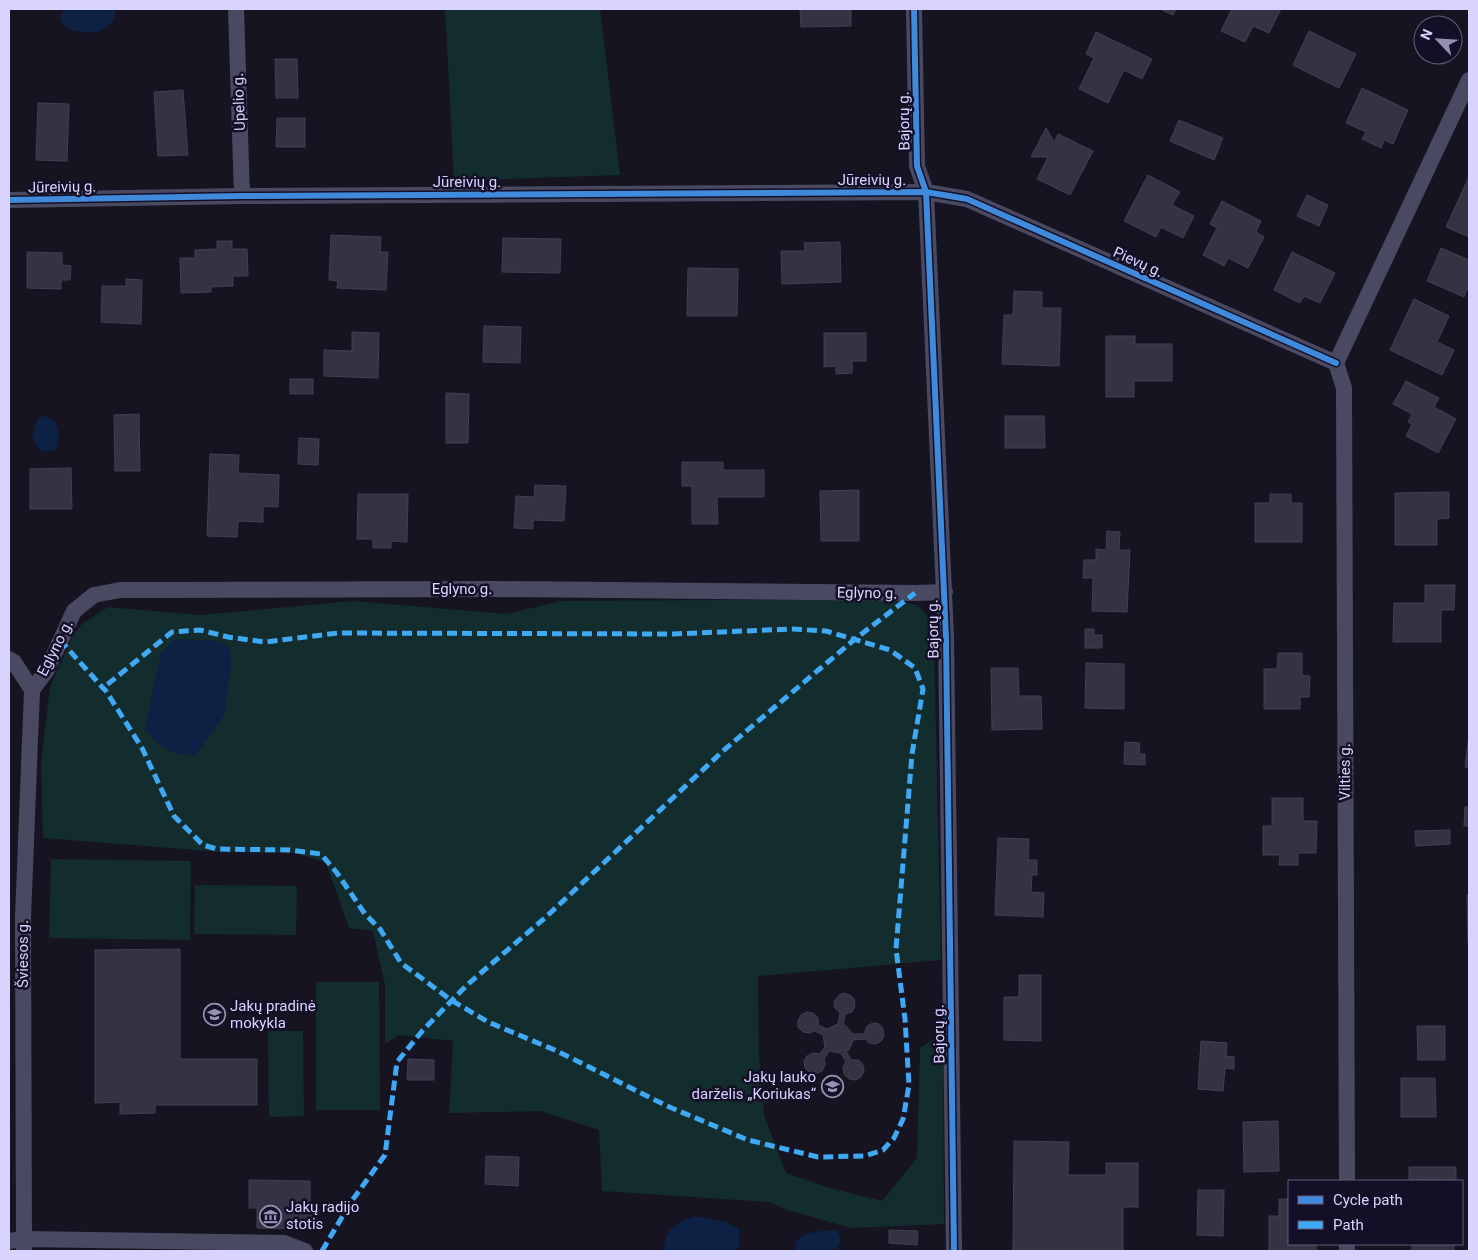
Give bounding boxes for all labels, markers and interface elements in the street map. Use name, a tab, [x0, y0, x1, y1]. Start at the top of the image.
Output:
north arrow	[1413, 15, 1463, 65]
text: N	[1417, 27, 1436, 42]
street label: Upelio g.	[229, 73, 249, 131]
street label: Bajorų g.	[894, 91, 914, 151]
street label: Jūreivių g.	[838, 171, 906, 189]
street label: Jūreivių g.	[433, 173, 501, 191]
street label: Jūreivių g.	[28, 177, 96, 197]
street label: Pievų g.	[1110, 243, 1166, 281]
street label: Eglyno g.	[432, 580, 492, 598]
street label: Eglyno g.	[837, 583, 897, 603]
street label: Bajorų g.	[923, 599, 943, 659]
street label: Eglyno g.	[33, 617, 77, 679]
street label: Vilties g.	[1336, 743, 1354, 801]
street label: Šviesos g.	[14, 920, 32, 988]
place label: Jakų pradinė mokykla	[230, 997, 316, 1032]
school or university icon: Jakų pradinė mokykla	[202, 1003, 226, 1027]
street label: Bajorų g.	[929, 1004, 949, 1064]
place label: Jakų lauko darželis „Koriukas“	[692, 1068, 817, 1103]
school or university icon: Jakų lauko darželis „Koriukas“	[820, 1074, 844, 1098]
legend	[1288, 1180, 1463, 1245]
text: Cycle path	[1333, 1191, 1403, 1209]
place label: Jakų radijo stotis	[286, 1198, 359, 1233]
museum icon: Jakų radijo stotis	[258, 1204, 282, 1228]
text: Path	[1333, 1216, 1364, 1234]

